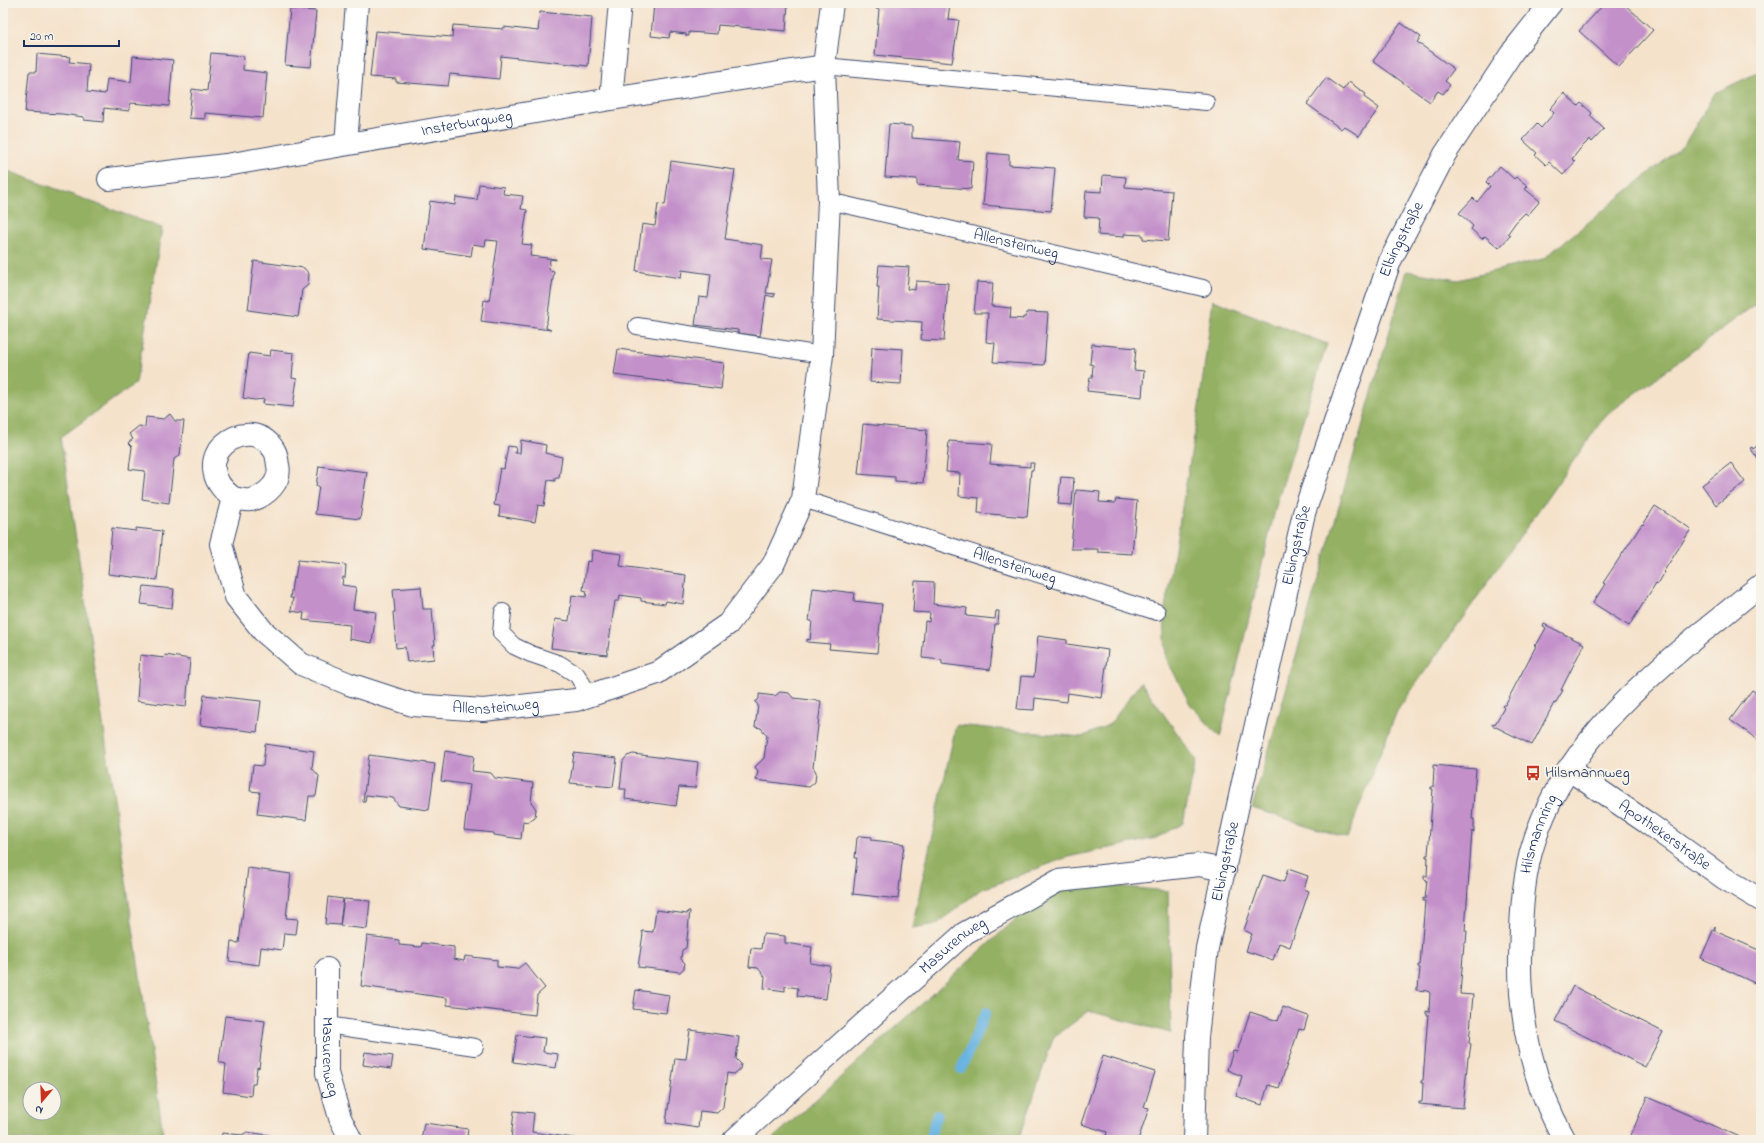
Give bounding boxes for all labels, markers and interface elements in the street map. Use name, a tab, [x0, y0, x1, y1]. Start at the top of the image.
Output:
scale bar	[24, 22, 119, 48]
text: 20 m	[30, 28, 53, 46]
street label: Insterburgweg	[419, 104, 514, 143]
street label: Elbingstraße	[1373, 197, 1431, 280]
street label: Allensteinweg	[971, 223, 1061, 266]
street label: Elbingstraße	[1276, 501, 1318, 588]
street label: Allensteinweg	[970, 542, 1059, 591]
street label: Allensteinweg	[452, 692, 540, 722]
place label: Hilsmannweg	[1545, 761, 1630, 785]
bus stop icon: Hilsmannweg	[1524, 764, 1542, 782]
street label: Hilsmannring	[1515, 790, 1564, 876]
street label: Apothekerstraße	[1613, 794, 1716, 877]
street label: Elbingstraße	[1205, 818, 1246, 904]
street label: Masurenweg	[914, 911, 991, 980]
street label: Masurenweg	[315, 1017, 345, 1100]
north arrow	[22, 1081, 62, 1121]
text: N	[33, 1101, 45, 1118]

